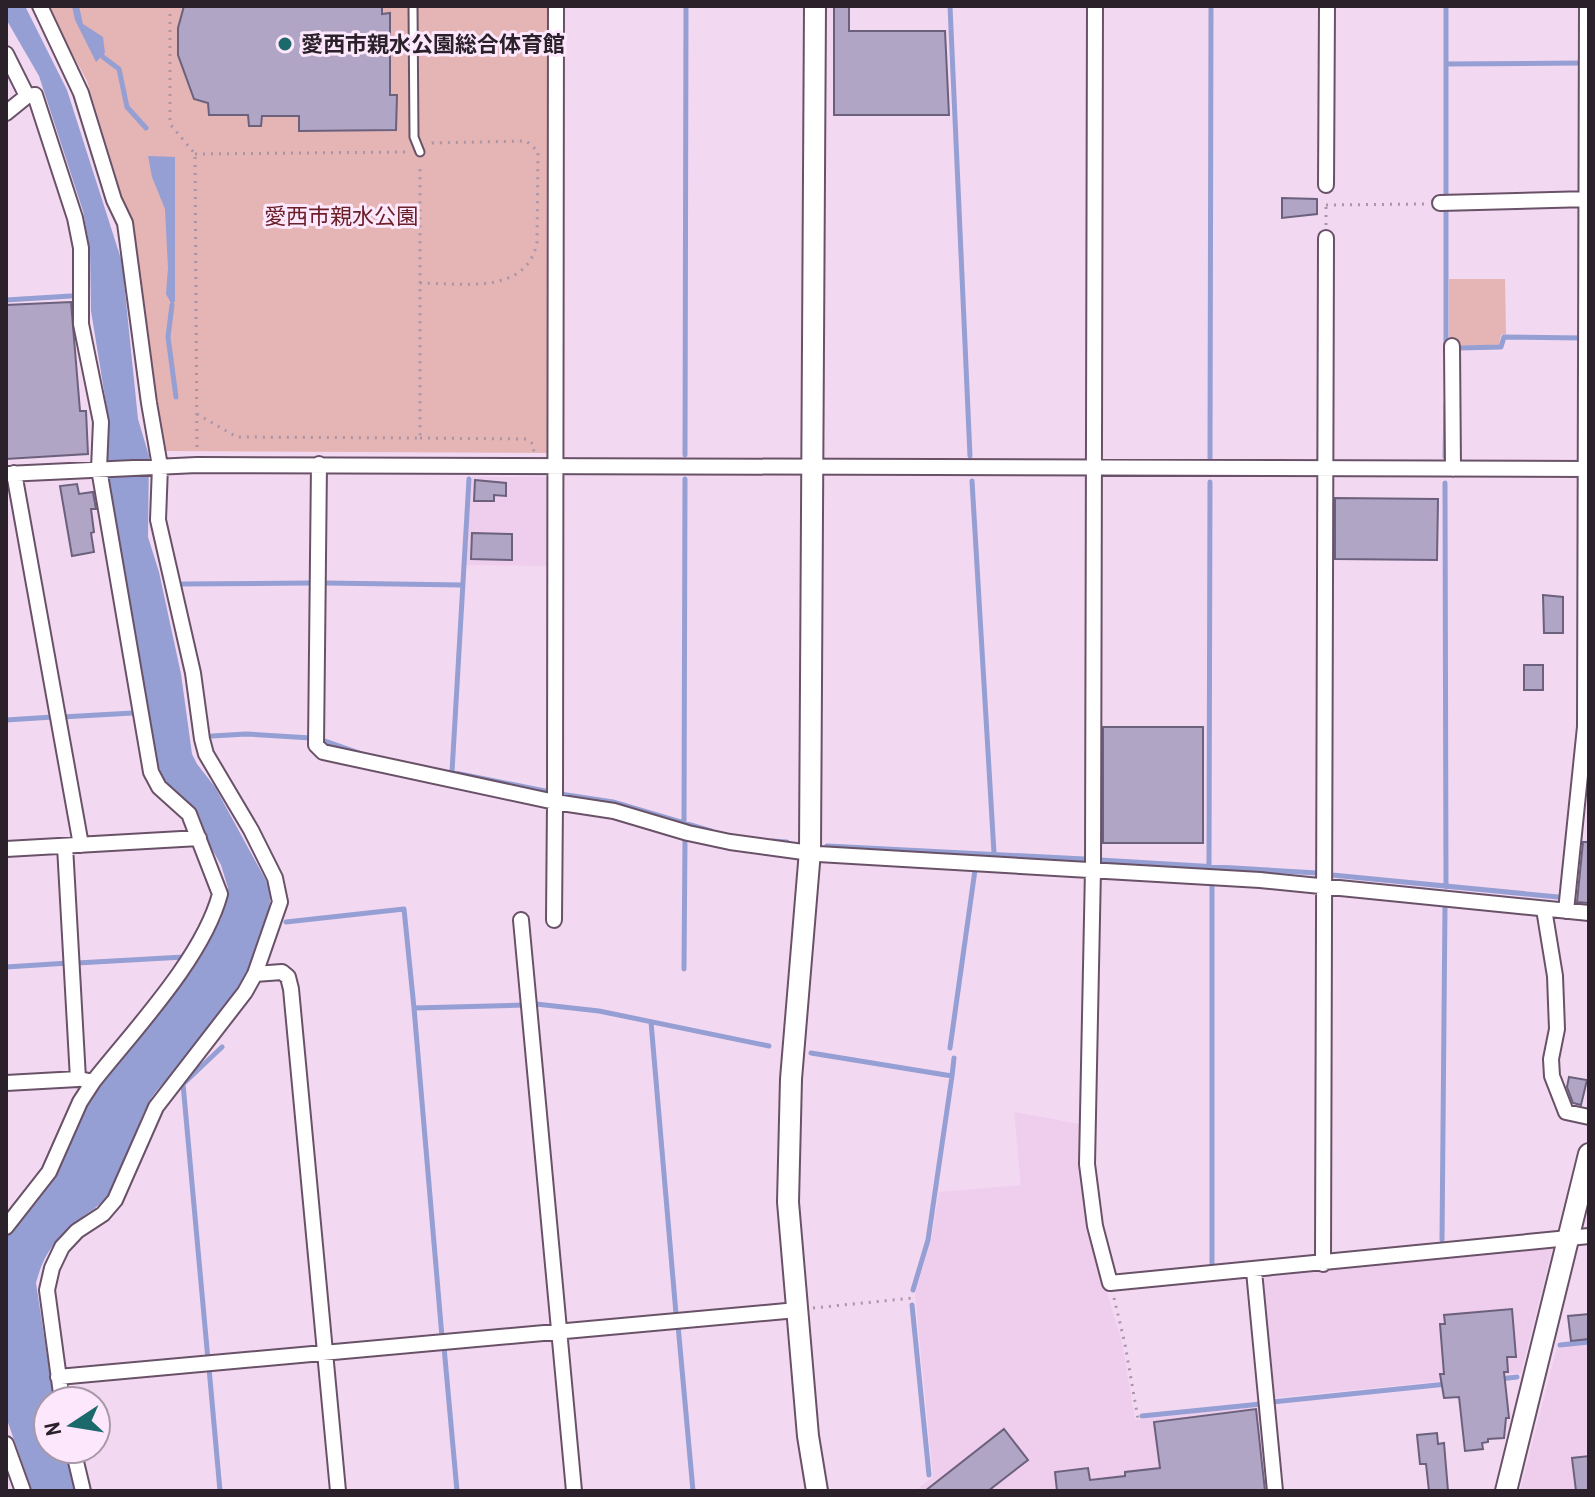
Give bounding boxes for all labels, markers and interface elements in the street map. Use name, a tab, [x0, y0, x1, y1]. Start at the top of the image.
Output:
place label: 愛西市親水公園総合体育館	[301, 29, 565, 59]
marker: 愛西市親水公園総合体育館	[276, 35, 294, 53]
park label: 愛西市親水公園	[264, 201, 418, 231]
north arrow	[32, 1385, 112, 1465]
text: N	[36, 1420, 68, 1439]

